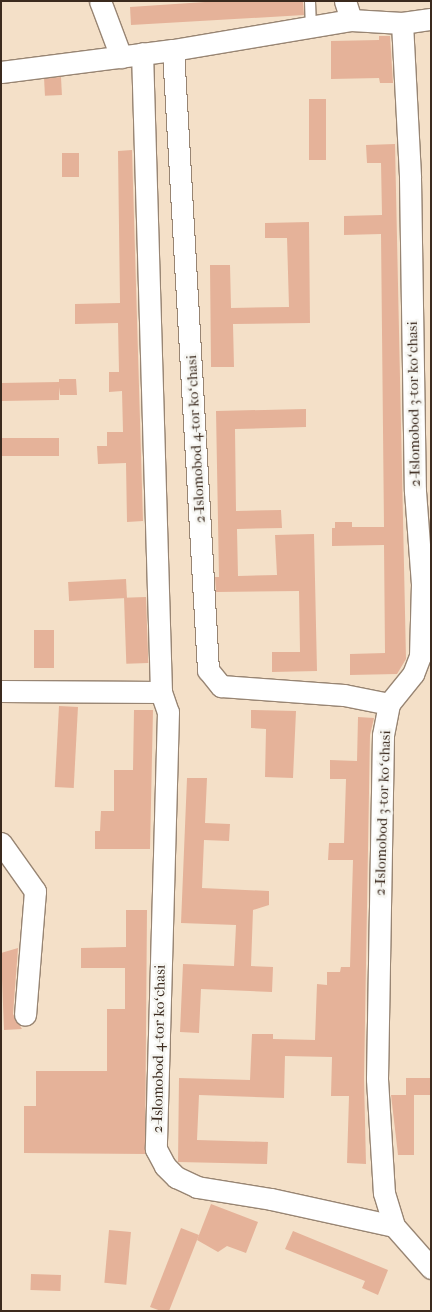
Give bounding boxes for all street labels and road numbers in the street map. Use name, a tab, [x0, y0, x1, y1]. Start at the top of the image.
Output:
street label: 2-Islomobod 3-tor koʻchasi	[404, 321, 424, 487]
street label: 2-Islomobod 4-tor koʻchasi	[183, 354, 209, 524]
street label: 2-Islomobod 3-tor koʻchasi	[371, 730, 395, 896]
street label: 2-Islomobod 4-tor koʻchasi	[149, 965, 169, 1133]

